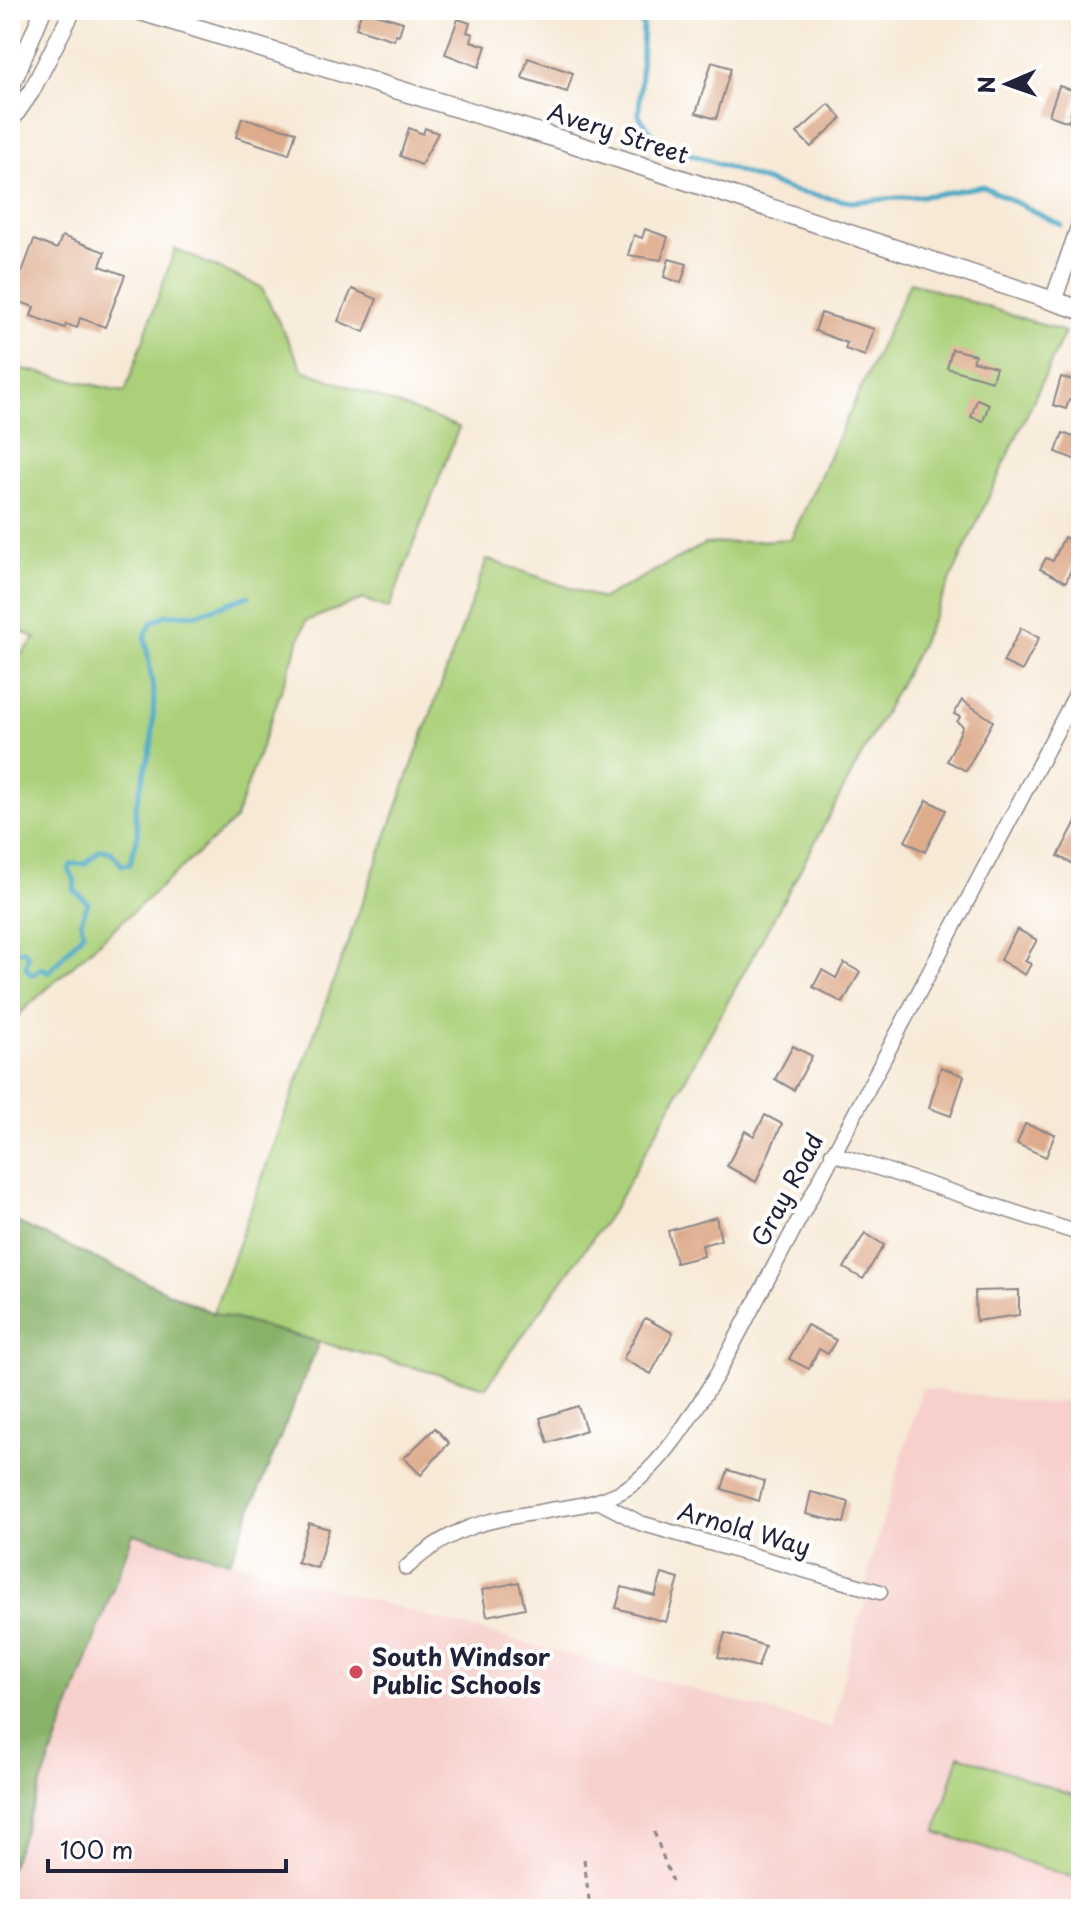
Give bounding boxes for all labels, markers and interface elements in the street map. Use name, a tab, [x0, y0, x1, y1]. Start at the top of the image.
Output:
north arrow	[967, 44, 1047, 124]
text: N	[969, 75, 1002, 94]
street label: Avery Street	[544, 92, 694, 172]
street label: Gray Road	[741, 1126, 831, 1252]
street label: Arnold Way	[674, 1492, 815, 1564]
place label: South Windsor Public Schools	[372, 1638, 551, 1702]
marker: South Windsor Public Schools	[347, 1663, 365, 1681]
scale bar	[48, 1823, 286, 1873]
text: 100 m	[60, 1831, 133, 1867]

